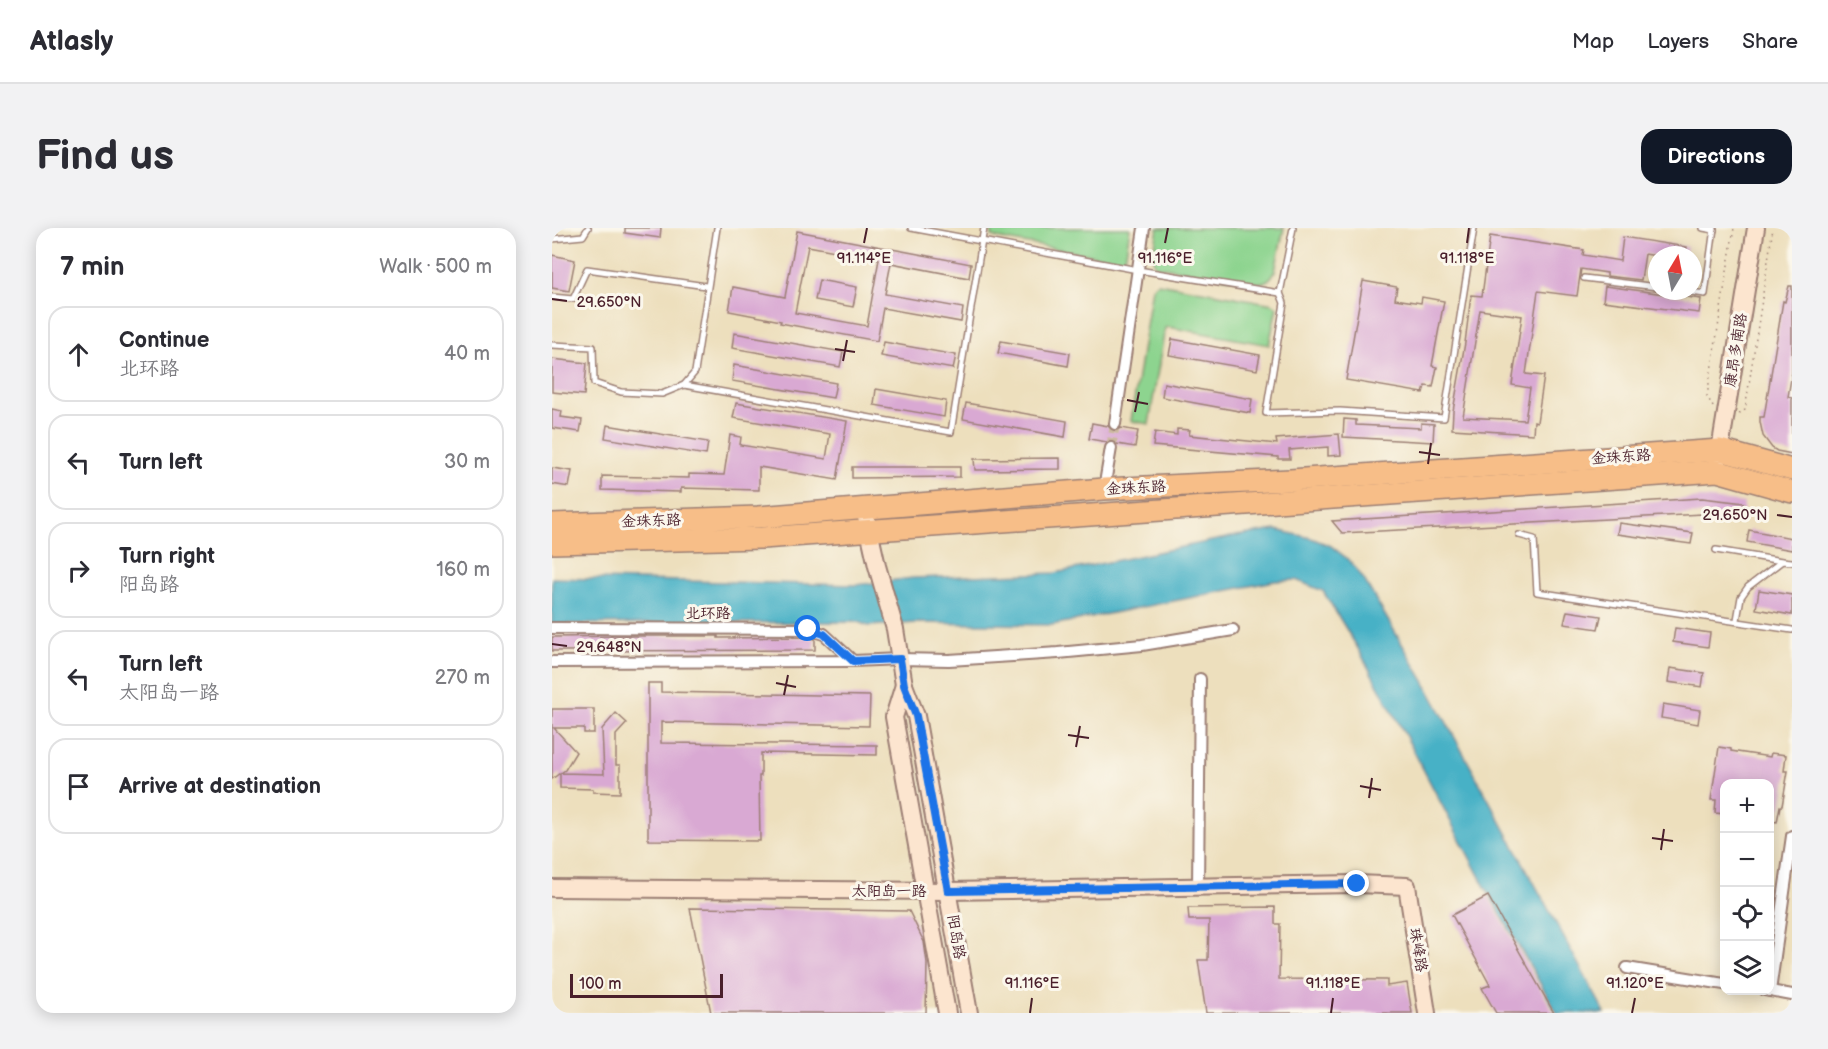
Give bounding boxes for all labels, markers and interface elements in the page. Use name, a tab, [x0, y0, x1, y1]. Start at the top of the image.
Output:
text: Atlasly	[30, 25, 113, 58]
text: Map	[1572, 29, 1614, 54]
text: Layers	[1647, 29, 1709, 54]
text: Share	[1742, 29, 1798, 54]
button: Directions	[1641, 129, 1792, 184]
text: Find us	[36, 131, 174, 182]
north arrow	[1648, 246, 1702, 300]
text: 91.114°E	[837, 249, 891, 268]
text: 91.116°E	[1138, 249, 1192, 268]
text: 91.118°E	[1440, 249, 1494, 268]
text: 7 min	[60, 252, 124, 283]
text: Walk · 500 m	[379, 255, 492, 279]
text: 29.650°N	[576, 293, 642, 312]
street label: 康昂多南路	[1721, 311, 1751, 389]
text: Continue	[119, 327, 209, 354]
icon: ahead	[62, 338, 95, 371]
text: 40 m	[444, 342, 490, 366]
text: 北环路	[119, 357, 179, 381]
street label: 金珠东路	[1590, 445, 1652, 469]
icon: left	[62, 446, 95, 479]
text: Turn left	[119, 449, 203, 476]
text: 30 m	[444, 450, 490, 474]
street label: 金珠东路	[1106, 477, 1166, 499]
text: 29.650°N	[1702, 506, 1768, 525]
street label: 金珠东路	[621, 510, 681, 532]
text: Turn right	[119, 543, 215, 570]
icon: right	[62, 554, 95, 587]
text: 160 m	[436, 558, 490, 582]
text: 阳岛路	[119, 573, 179, 597]
street label: 北环路	[685, 604, 731, 623]
route start	[794, 615, 820, 641]
text: 29.648°N	[576, 638, 642, 657]
text: Turn left	[119, 651, 203, 678]
icon: left	[62, 662, 95, 695]
text: 270 m	[435, 666, 490, 690]
text: 太阳岛一路	[119, 681, 219, 705]
icon: arrive	[62, 770, 95, 803]
text: Arrive at destination	[119, 773, 321, 800]
map controls	[1720, 779, 1774, 995]
button: +	[1720, 779, 1774, 833]
button: −	[1720, 833, 1774, 887]
route end	[1343, 870, 1369, 896]
street label: 太阳岛一路	[851, 882, 927, 901]
button: locate	[1720, 887, 1774, 941]
street label: 阳岛路	[943, 913, 969, 961]
street label: 珠峰路	[1405, 926, 1431, 974]
button: layers	[1720, 941, 1774, 995]
scale bar	[570, 971, 723, 998]
text: 91.116°E	[1005, 974, 1059, 993]
text: 91.118°E	[1306, 974, 1360, 993]
text: 91.120°E	[1606, 974, 1664, 993]
text: 100 m	[579, 975, 622, 994]

